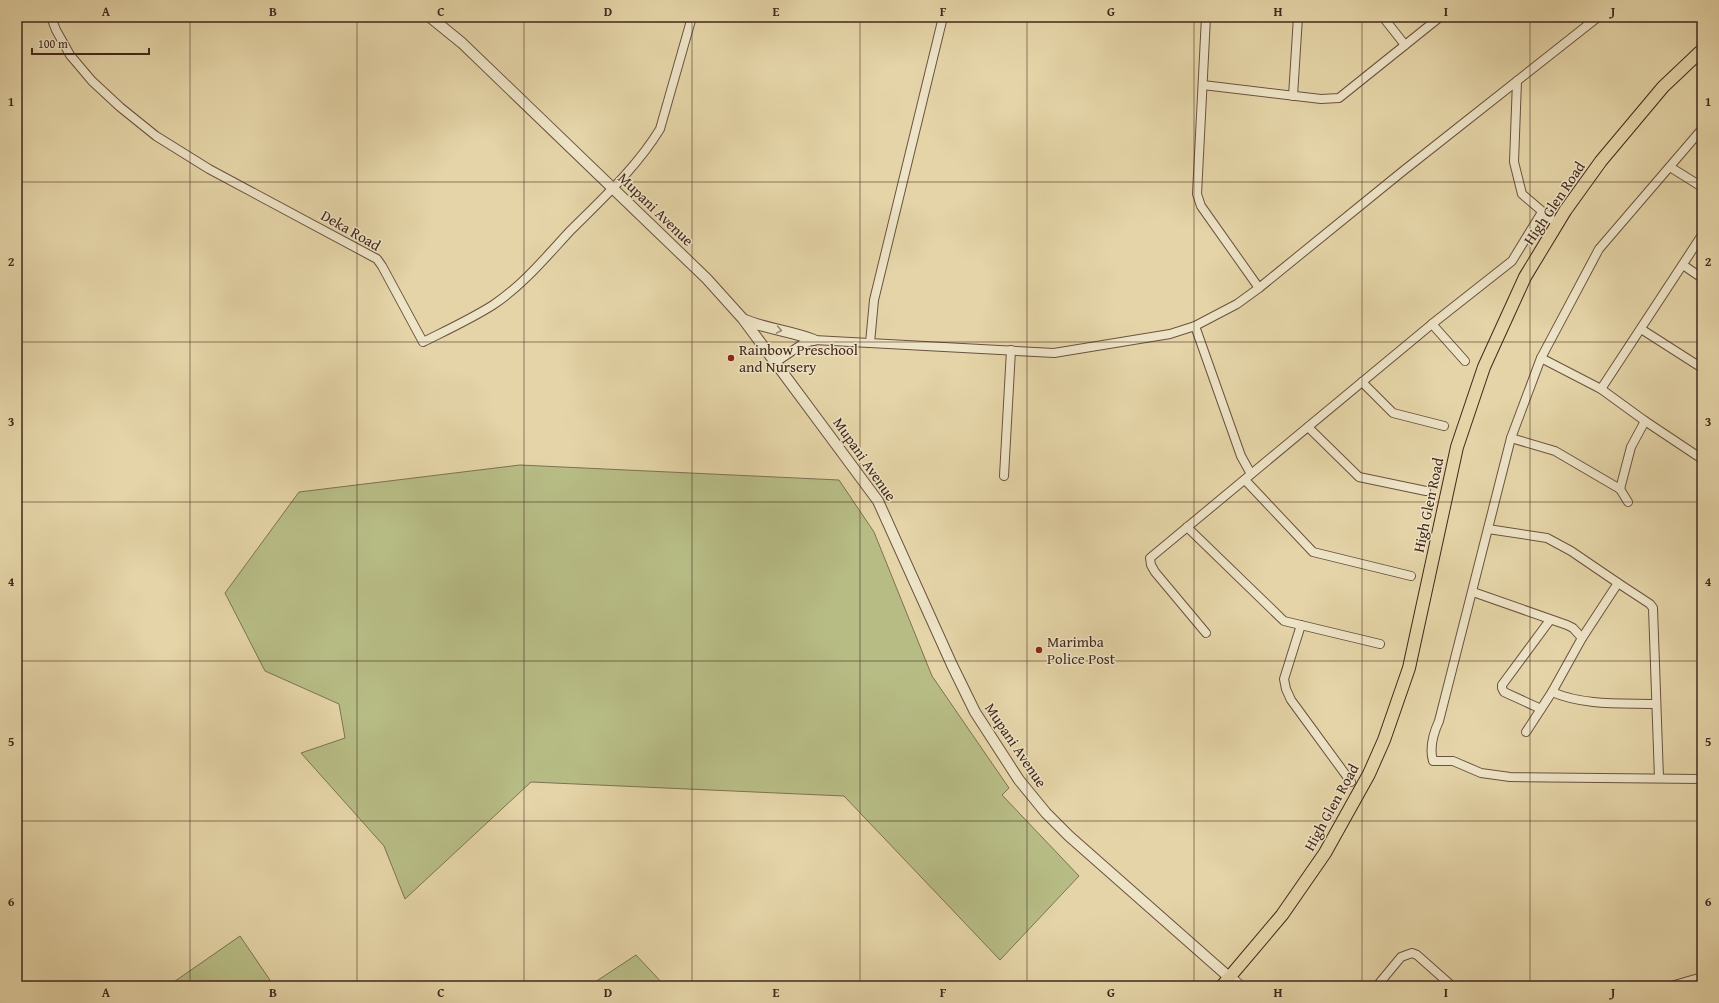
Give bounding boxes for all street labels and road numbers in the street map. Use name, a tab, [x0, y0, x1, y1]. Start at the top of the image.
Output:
street label: High Glen Road	[1518, 157, 1590, 249]
street label: Mupani Avenue	[614, 168, 698, 250]
street label: Deka Road	[317, 205, 385, 255]
street label: Mupani Avenue	[828, 413, 902, 505]
street label: High Glen Road	[1408, 456, 1448, 554]
street label: Mupani Avenue	[980, 699, 1052, 791]
street label: High Glen Road	[1298, 760, 1364, 854]

